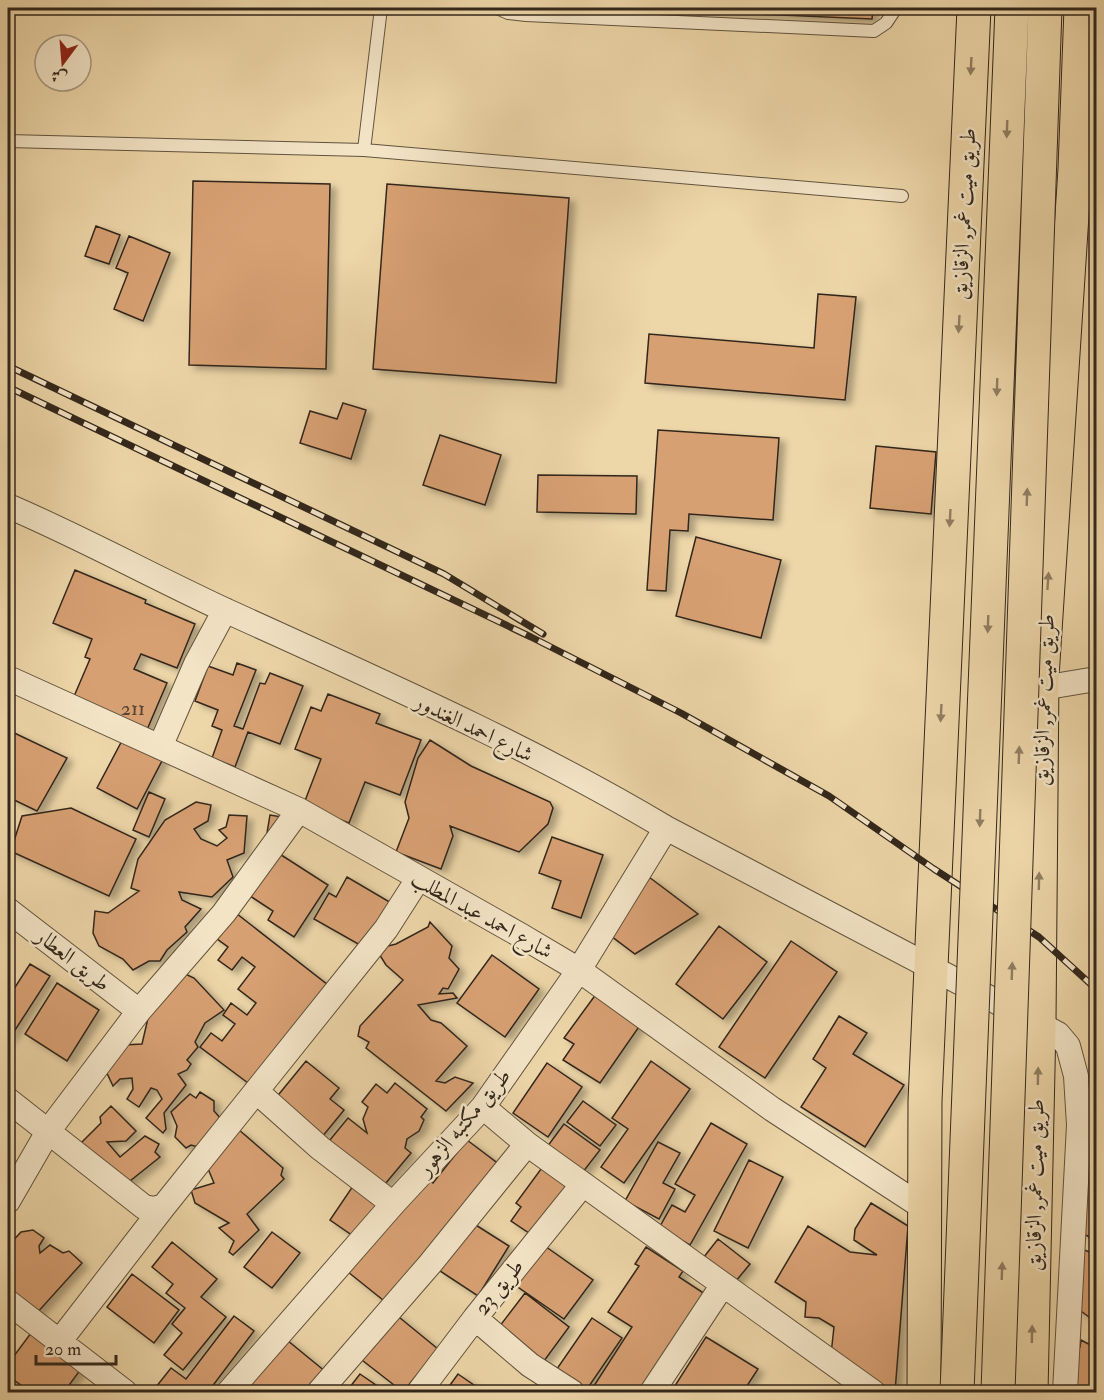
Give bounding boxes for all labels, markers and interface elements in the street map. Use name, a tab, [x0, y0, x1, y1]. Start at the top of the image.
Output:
north arrow	[33, 33, 93, 93]
one-way arrow	[967, 56, 976, 75]
text: ش	[49, 65, 70, 88]
one-way arrow	[1003, 119, 1012, 138]
street label: طريق ميت غمر, الزقازيق	[946, 127, 982, 301]
one-way arrow	[955, 314, 964, 333]
one-way arrow	[993, 377, 1002, 396]
one-way arrow	[1022, 488, 1032, 507]
one-way arrow	[946, 509, 955, 528]
one-way arrow	[1043, 572, 1053, 591]
street label: طريق ميت غمر, الزقازيق	[1027, 613, 1061, 787]
one-way arrow	[983, 614, 992, 633]
street label: شارع احمد الغندور	[407, 686, 538, 772]
house number: 211	[121, 696, 145, 721]
one-way arrow	[937, 704, 946, 723]
one-way arrow	[1014, 746, 1023, 765]
one-way arrow	[976, 809, 985, 828]
street label: شارع احمد عبد المطلب	[404, 864, 558, 969]
one-way arrow	[1034, 872, 1044, 891]
street label: طريق العطار	[28, 921, 116, 998]
one-way arrow	[1007, 962, 1017, 981]
street label: طريق مكتبه الزهور	[409, 1062, 517, 1183]
one-way arrow	[1033, 1067, 1043, 1086]
street label: طريق ميت غمر, الزقازيق	[1019, 1099, 1051, 1271]
street label: طريق 23	[468, 1253, 530, 1321]
one-way arrow	[997, 1262, 1007, 1281]
one-way arrow	[1027, 1325, 1037, 1344]
scale bar	[36, 1328, 116, 1366]
text: 20 m	[45, 1338, 81, 1361]

